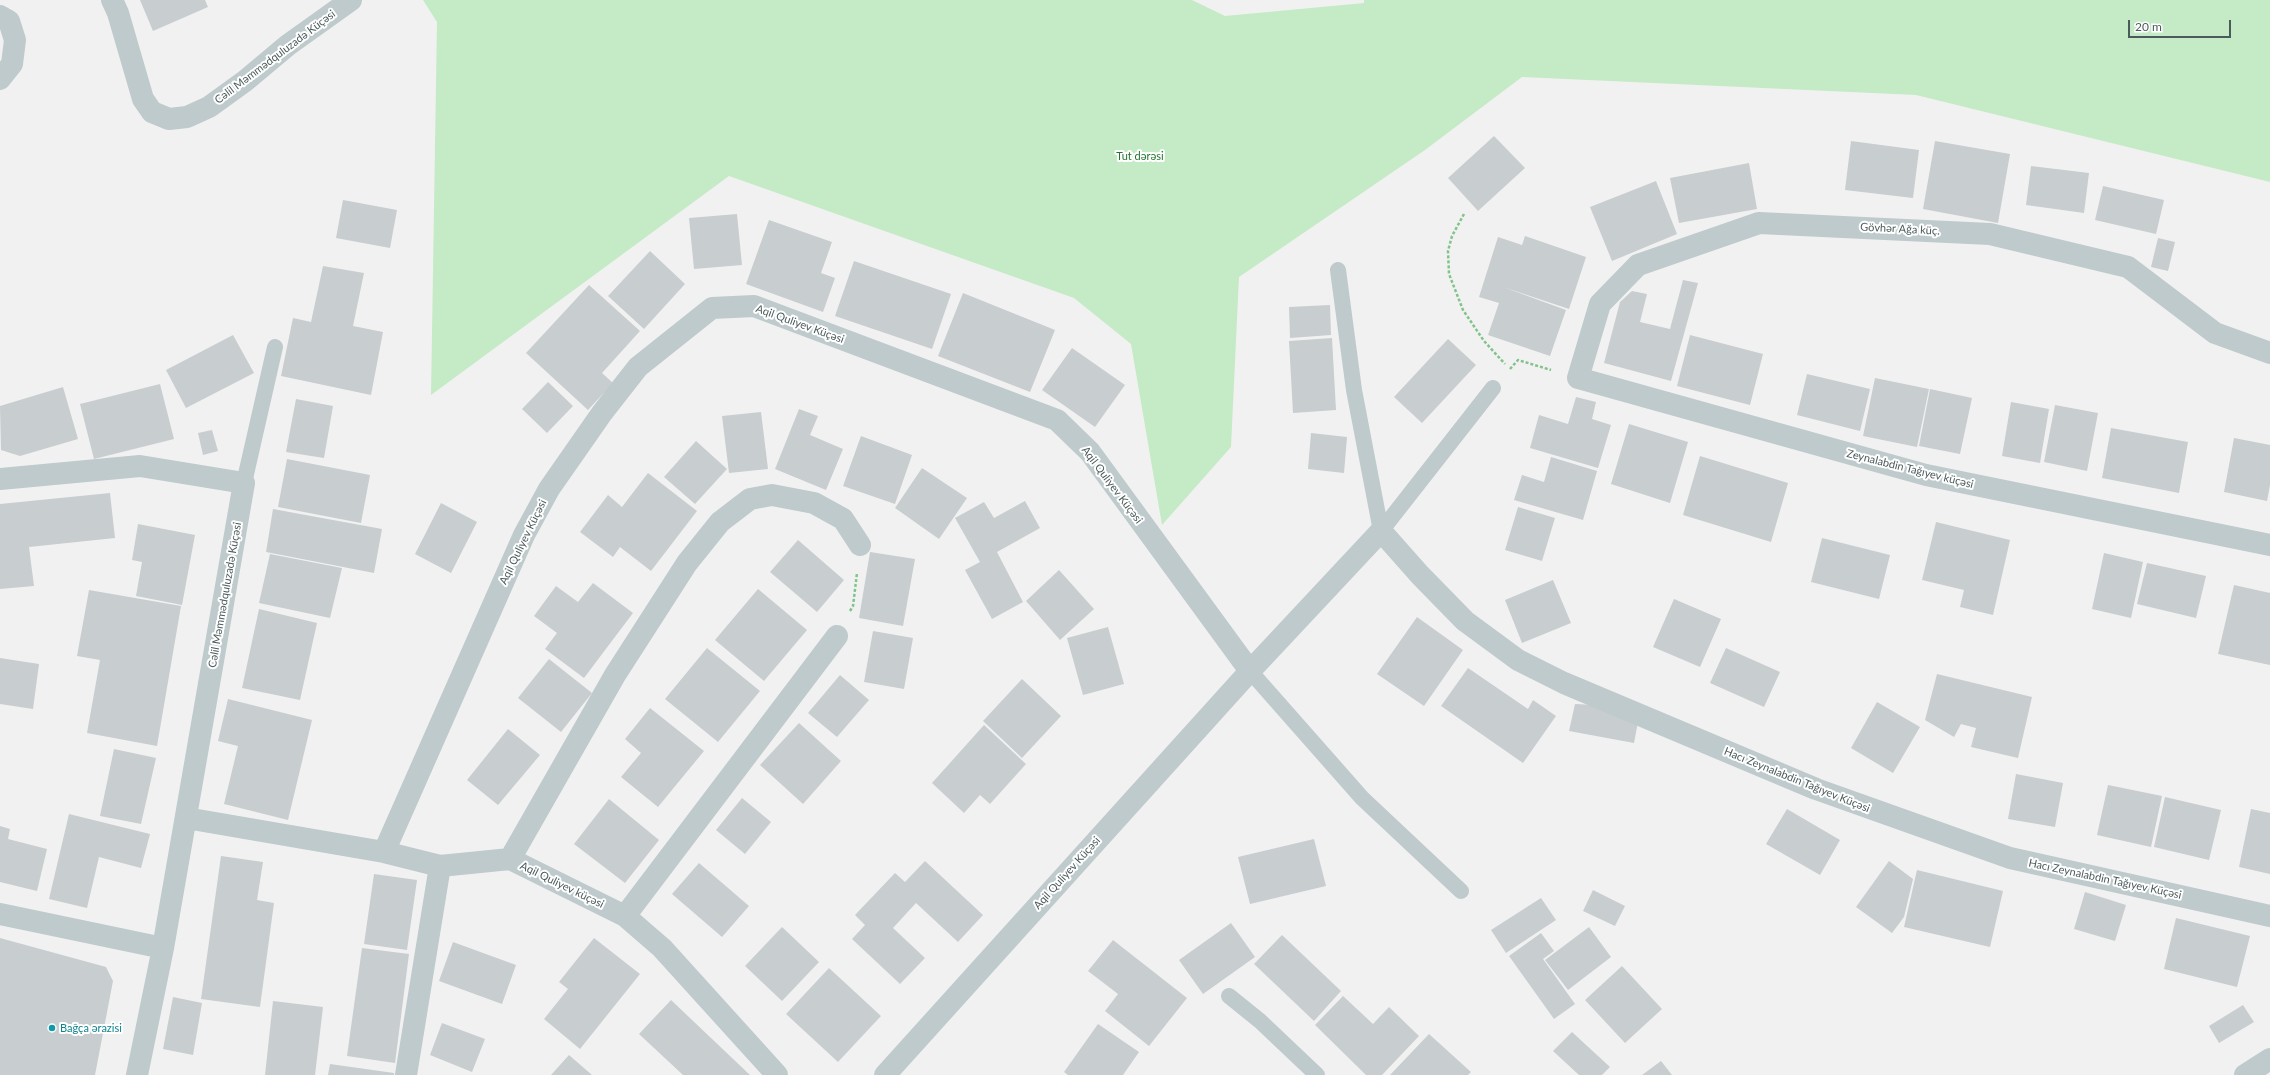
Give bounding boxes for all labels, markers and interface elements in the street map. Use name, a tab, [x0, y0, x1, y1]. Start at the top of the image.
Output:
street label: Cəlil Məmmədquluzadə Küçəsi	[212, 7, 338, 107]
scale bar	[2130, 12, 2233, 38]
text: 20 m	[2135, 19, 2162, 34]
park label: Tut dərəsi	[1116, 149, 1164, 163]
street label: Gövhər Ağa küç.	[1860, 220, 1940, 238]
street label: Aqil Quliyev Küçəsi	[754, 302, 846, 346]
street label: Aqil Quliyev Küçəsi	[1079, 444, 1145, 526]
street label: Zeynalabdin Tağıyev küçəsi	[1845, 447, 1975, 491]
street label: Aqil Quliyev Küçəsi	[497, 497, 549, 587]
street label: Cəlil Məmmədquluzadə Küçəsi	[206, 521, 244, 669]
street label: Hacı Zeynalabdin Tağıyev Küçəsi	[1722, 745, 1872, 815]
street label: Aqil Quliyev Küçəsi	[1031, 834, 1103, 912]
street label: Hacı Zeynalabdin Tağıyev Küçəsi	[2027, 856, 2183, 902]
street label: Aqil Quliyev küçəsi	[518, 859, 606, 911]
place label: Bağça ərazisi	[60, 1021, 122, 1035]
marker: Bağça ərazisi	[47, 1023, 57, 1033]

